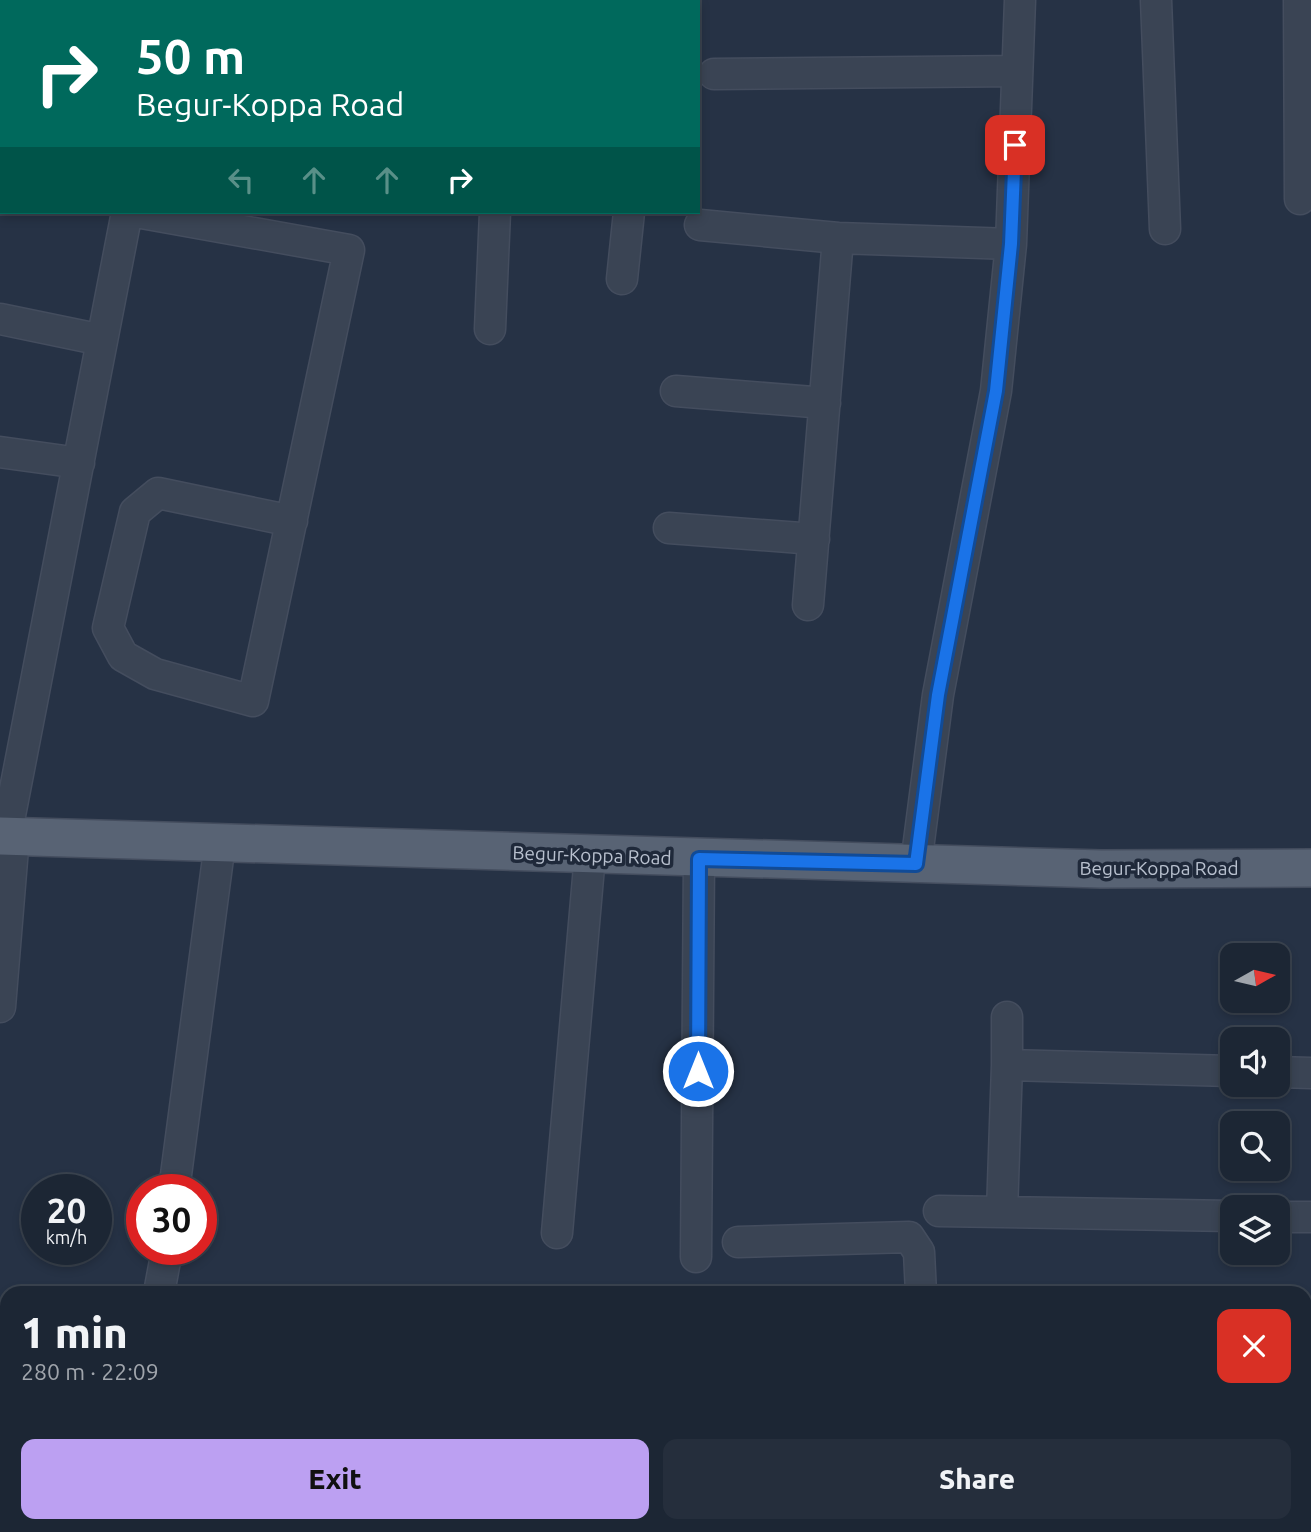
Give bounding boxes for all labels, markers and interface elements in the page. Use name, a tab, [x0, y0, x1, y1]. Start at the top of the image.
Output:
icon: right	[21, 28, 112, 119]
text: 50 m	[136, 28, 245, 83]
text: Begur-Koppa Road	[136, 86, 404, 122]
pin	[985, 115, 1045, 175]
icon: arrive	[996, 126, 1034, 164]
icon: left	[222, 161, 260, 199]
icon: ahead	[295, 161, 333, 199]
icon: ahead	[368, 161, 406, 199]
icon: right	[441, 161, 479, 199]
street label: Begur-Koppa Road	[512, 841, 672, 869]
street label: Begur-Koppa Road	[1079, 857, 1239, 879]
north arrow	[1220, 943, 1290, 1013]
map controls	[1220, 943, 1290, 1265]
button: sound	[1220, 1027, 1290, 1097]
position arrow	[661, 1034, 735, 1108]
button: search	[1220, 1111, 1290, 1181]
speed limit sign: 30	[126, 1174, 217, 1265]
text: 20	[47, 1190, 86, 1230]
button: layers	[1220, 1195, 1290, 1265]
text: km/h	[46, 1227, 87, 1247]
text: 1 min	[21, 1309, 128, 1356]
button: close	[1217, 1309, 1291, 1383]
text: 280 m · 22:09	[21, 1359, 159, 1384]
button: Exit	[21, 1439, 649, 1519]
button: Share	[663, 1439, 1291, 1519]

